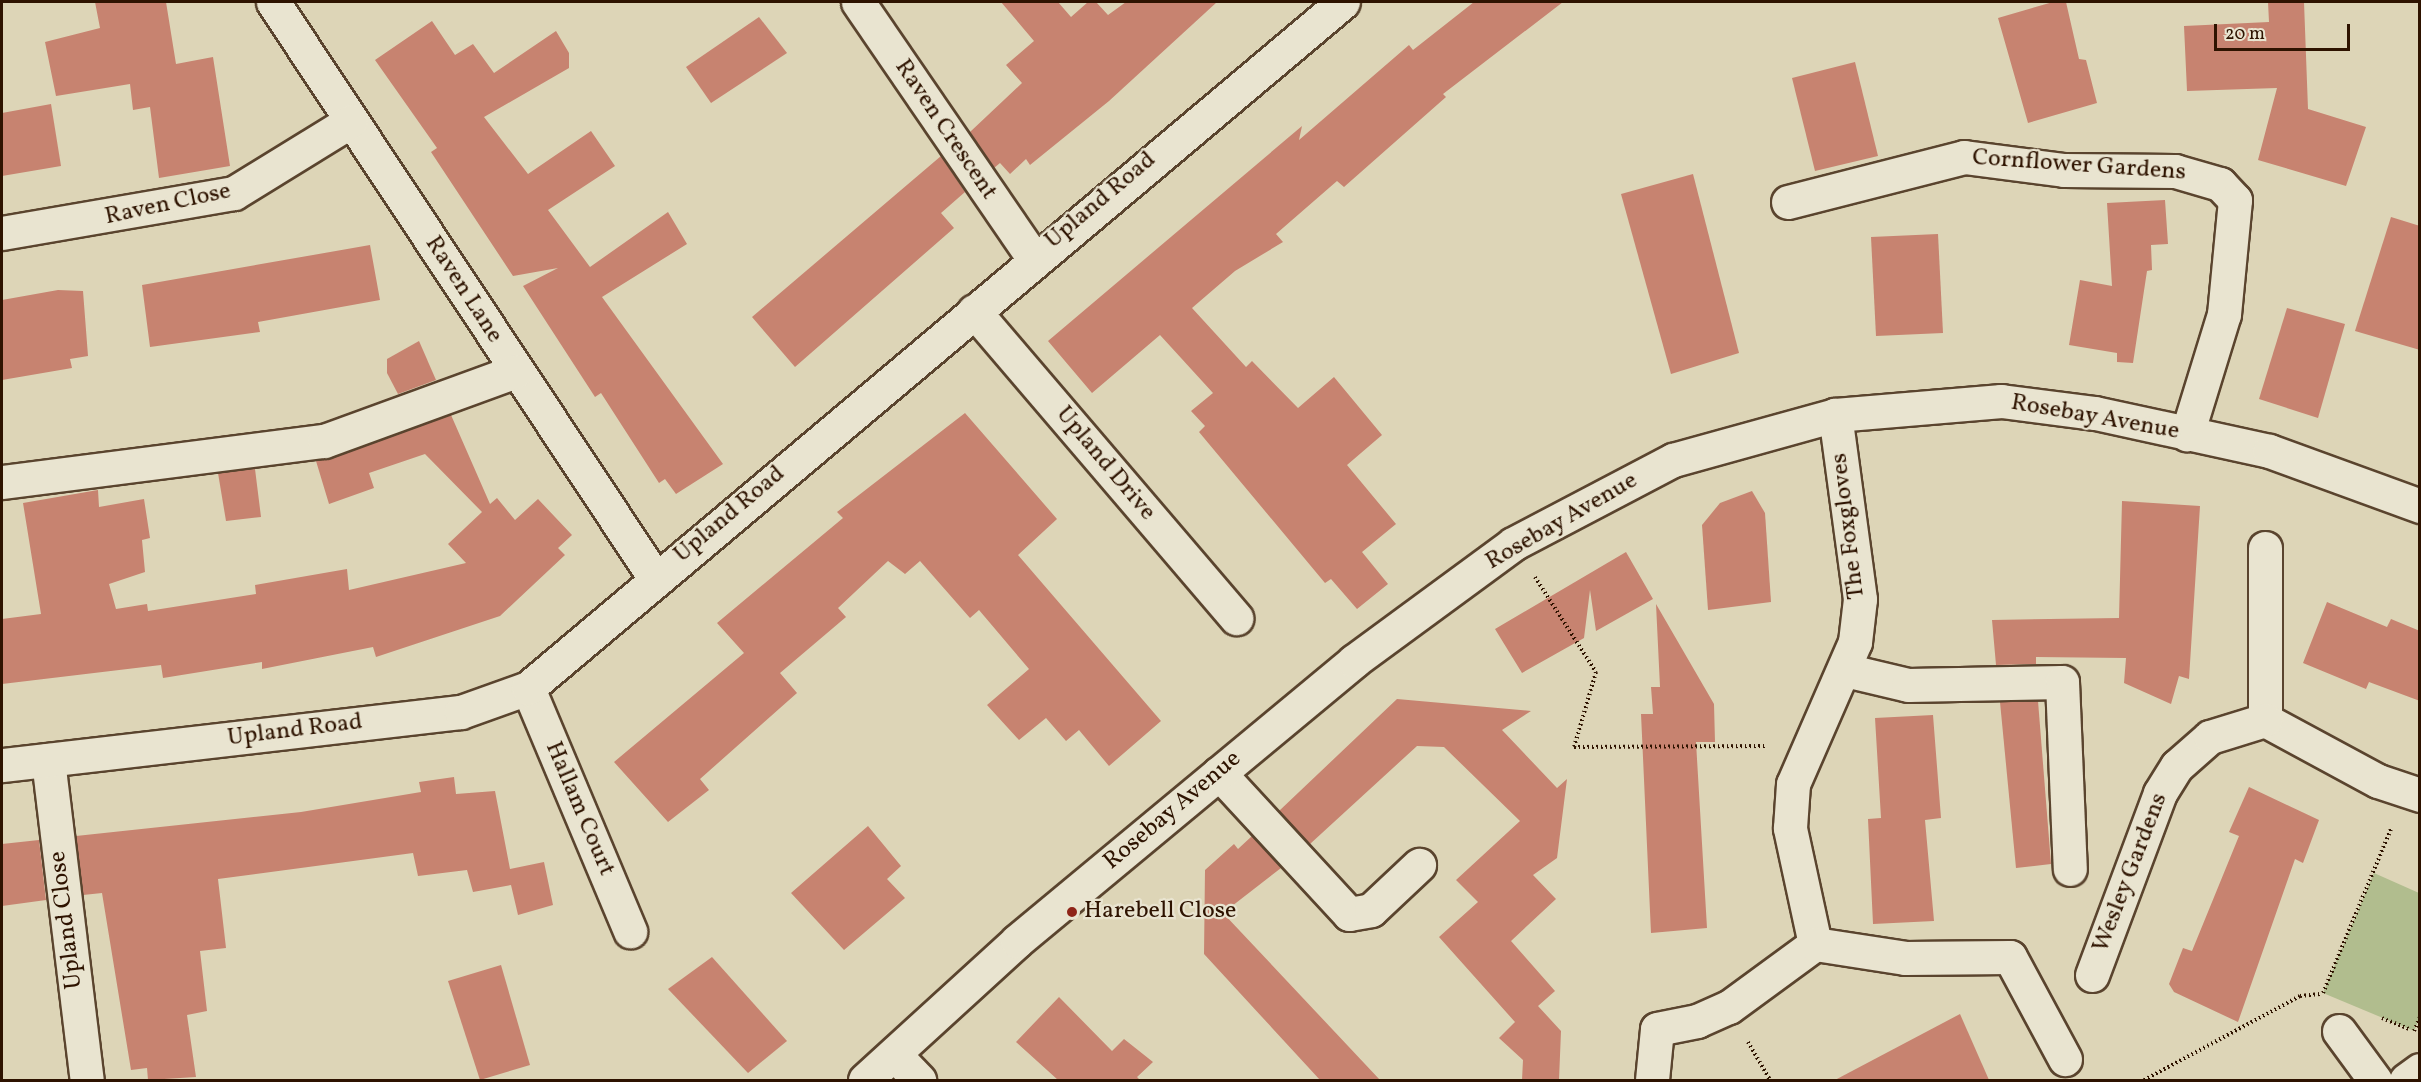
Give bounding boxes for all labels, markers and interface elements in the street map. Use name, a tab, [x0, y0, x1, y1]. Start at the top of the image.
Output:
scale bar	[2217, 12, 2354, 50]
text: 20 m	[2225, 22, 2265, 47]
street label: Raven Crescent	[888, 54, 1002, 206]
street label: Cornflower Gardens	[1971, 144, 2187, 188]
street label: Upland Road	[1040, 146, 1162, 256]
street label: Raven Close	[102, 178, 234, 232]
street label: Raven Lane	[418, 231, 508, 349]
street label: Rosebay Avenue	[2008, 389, 2182, 447]
street label: Upland Drive	[1049, 401, 1161, 527]
street label: The Foxgloves	[1826, 451, 1872, 601]
street label: Upland Road	[669, 460, 791, 570]
street label: Rosebay Avenue	[1481, 467, 1643, 577]
street label: Upland Road	[226, 708, 364, 754]
street label: Hallam Court	[538, 738, 620, 880]
street label: Rosebay Avenue	[1098, 745, 1248, 877]
street label: Wesley Gardens	[2087, 789, 2175, 957]
street label: Upland Close	[44, 849, 90, 991]
place label: Harebell Close	[1084, 898, 1236, 926]
marker: Harebell Close	[1065, 905, 1079, 919]

